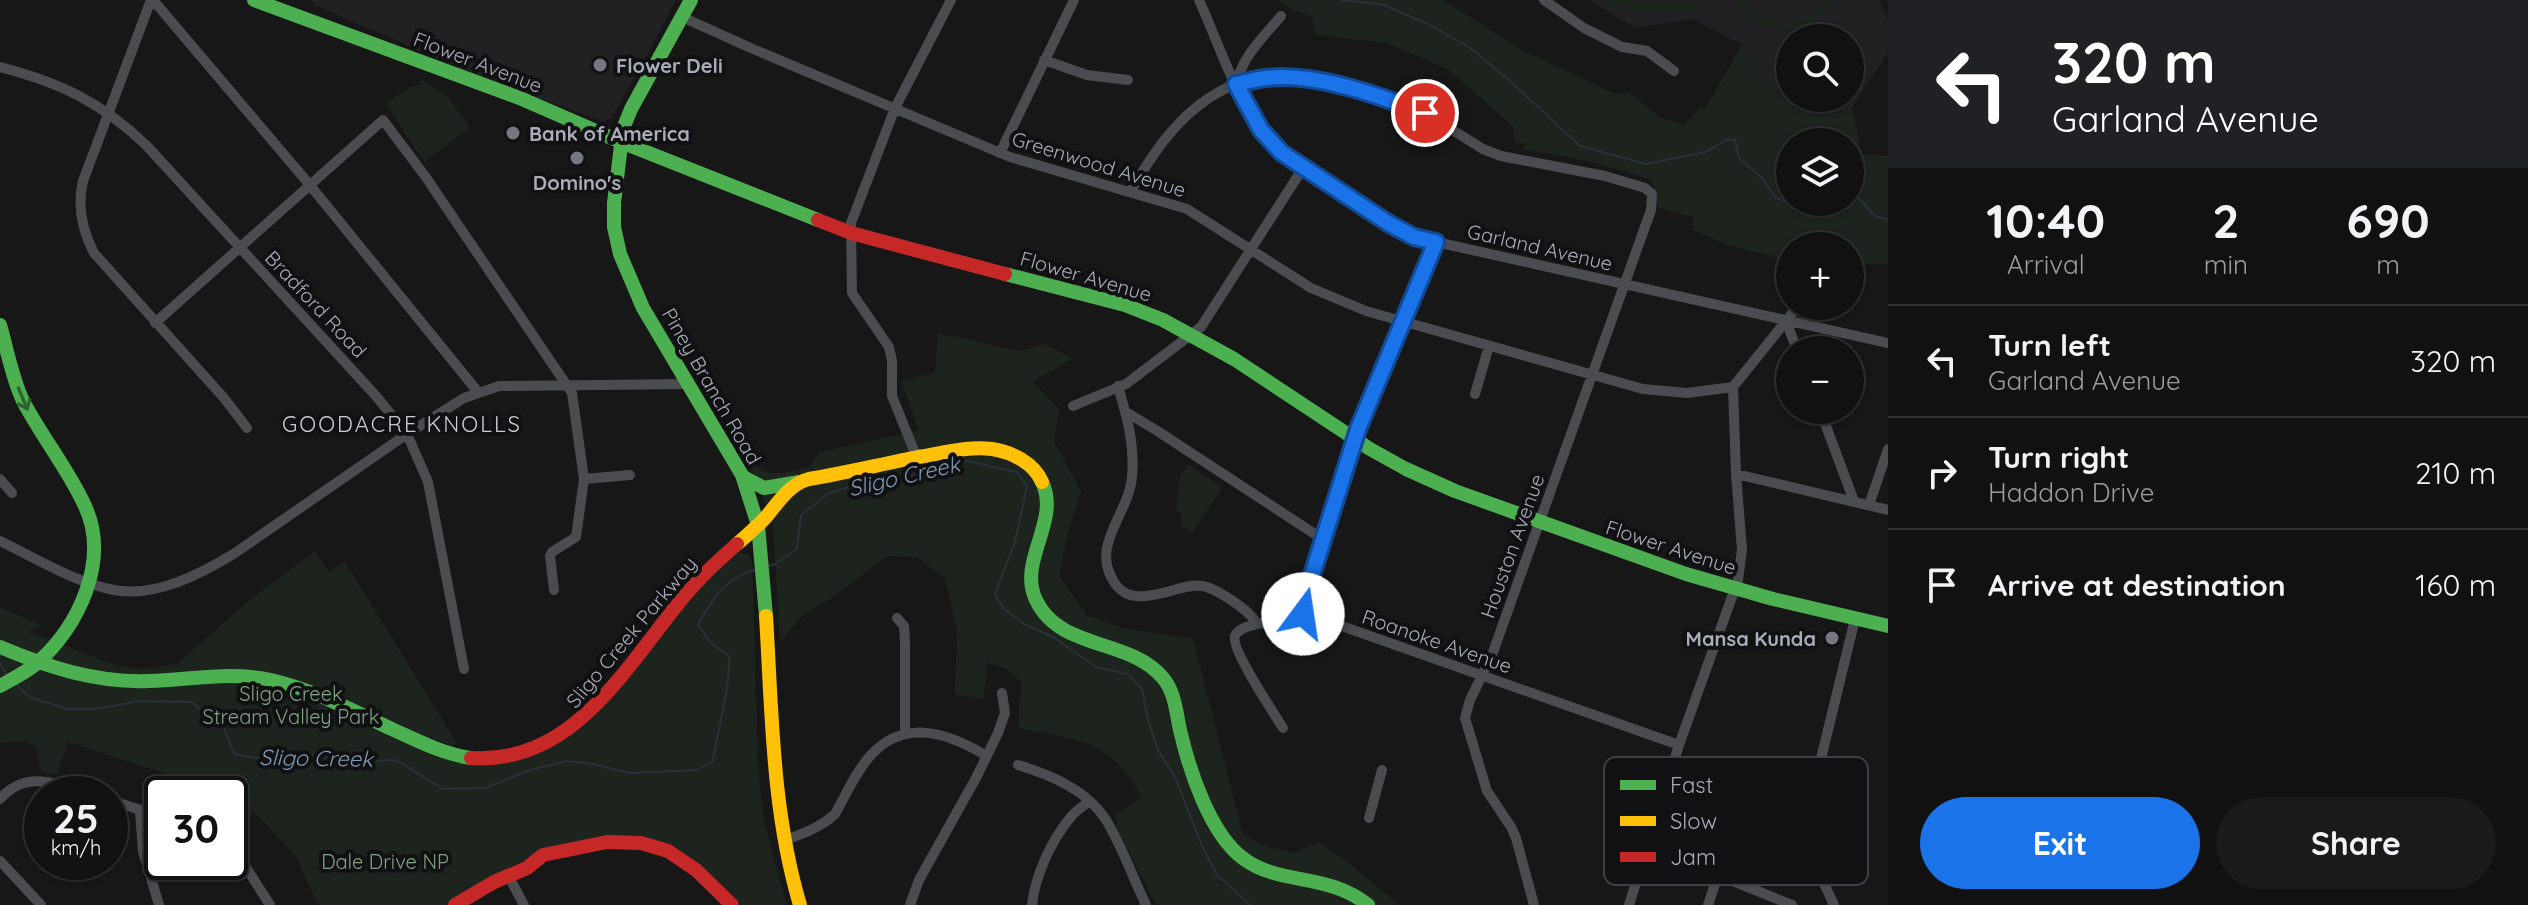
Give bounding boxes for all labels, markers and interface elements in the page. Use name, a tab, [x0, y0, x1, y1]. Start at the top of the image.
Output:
map controls	[1776, 24, 1864, 424]
button: search	[1776, 24, 1864, 112]
street label: Flower Avenue	[410, 26, 546, 98]
text: 320 m	[2052, 27, 2216, 97]
icon: left	[1920, 32, 2024, 136]
place label: Flower Deli	[616, 53, 723, 78]
marker: Flower Deli	[591, 56, 609, 74]
pin	[1391, 79, 1459, 147]
icon: arrive	[1403, 91, 1447, 135]
text: Garland Avenue	[2052, 96, 2319, 141]
place label: Bank of America	[529, 121, 690, 146]
marker: Bank of America	[504, 124, 522, 142]
street label: Greenwood Avenue	[1009, 126, 1189, 202]
button: layers	[1776, 128, 1864, 216]
marker: Domino's	[568, 149, 586, 167]
place label: Domino's	[533, 170, 621, 195]
text: 10:40	[1986, 190, 2105, 250]
text: 2	[2212, 190, 2239, 250]
text: 690	[2346, 190, 2430, 250]
street label: Garland Avenue	[1465, 218, 1615, 276]
button: +	[1776, 232, 1864, 320]
street label: Bradford Road	[260, 245, 372, 363]
street label: Flower Avenue	[1017, 245, 1155, 307]
text: Arrival	[2007, 248, 2085, 281]
text: min	[2204, 248, 2248, 281]
text: m	[2376, 248, 2400, 281]
street label: Piney Branch Road	[657, 303, 767, 469]
text: Turn left	[1988, 326, 2111, 364]
button: −	[1776, 336, 1864, 424]
icon: left	[1920, 339, 1964, 383]
text: 320 m	[2410, 342, 2496, 380]
text: Garland Avenue	[1988, 364, 2181, 397]
one-way arrow	[17, 386, 32, 411]
district label: GOODACRE KNOLLS	[282, 410, 522, 438]
text: Turn right	[1988, 438, 2129, 476]
water label: Sligo Creek	[845, 449, 965, 502]
icon: right	[1920, 451, 1964, 495]
text: 210 m	[2415, 454, 2496, 492]
street label: Houston Avenue	[1474, 471, 1550, 621]
text: Haddon Drive	[1988, 476, 2154, 509]
street label: Flower Avenue	[1603, 514, 1739, 580]
street label: Sligo Creek Parkway	[560, 551, 702, 713]
icon: arrive	[1920, 563, 1964, 607]
text: Arrive at destination	[1988, 566, 2286, 604]
text: 160 m	[2415, 566, 2496, 604]
position arrow	[1261, 572, 1345, 656]
street label: Roanoke Avenue	[1359, 604, 1515, 678]
place label: Mansa Kunda	[1686, 626, 1816, 651]
marker: Mansa Kunda	[1823, 629, 1841, 647]
park label: Sligo Creek Stream Valley Park	[203, 681, 380, 729]
water label: Sligo Creek	[259, 743, 375, 773]
legend	[1604, 757, 1868, 885]
text: Fast	[1670, 771, 1713, 799]
speed limit sign: 30	[144, 776, 248, 880]
text: 25	[53, 793, 99, 843]
button: Exit	[1920, 797, 2200, 889]
button: Share	[2216, 797, 2496, 889]
text: Slow	[1670, 807, 1717, 835]
text: km/h	[51, 835, 101, 860]
text: Jam	[1670, 843, 1716, 871]
park label: Dale Drive NP	[321, 849, 449, 874]

